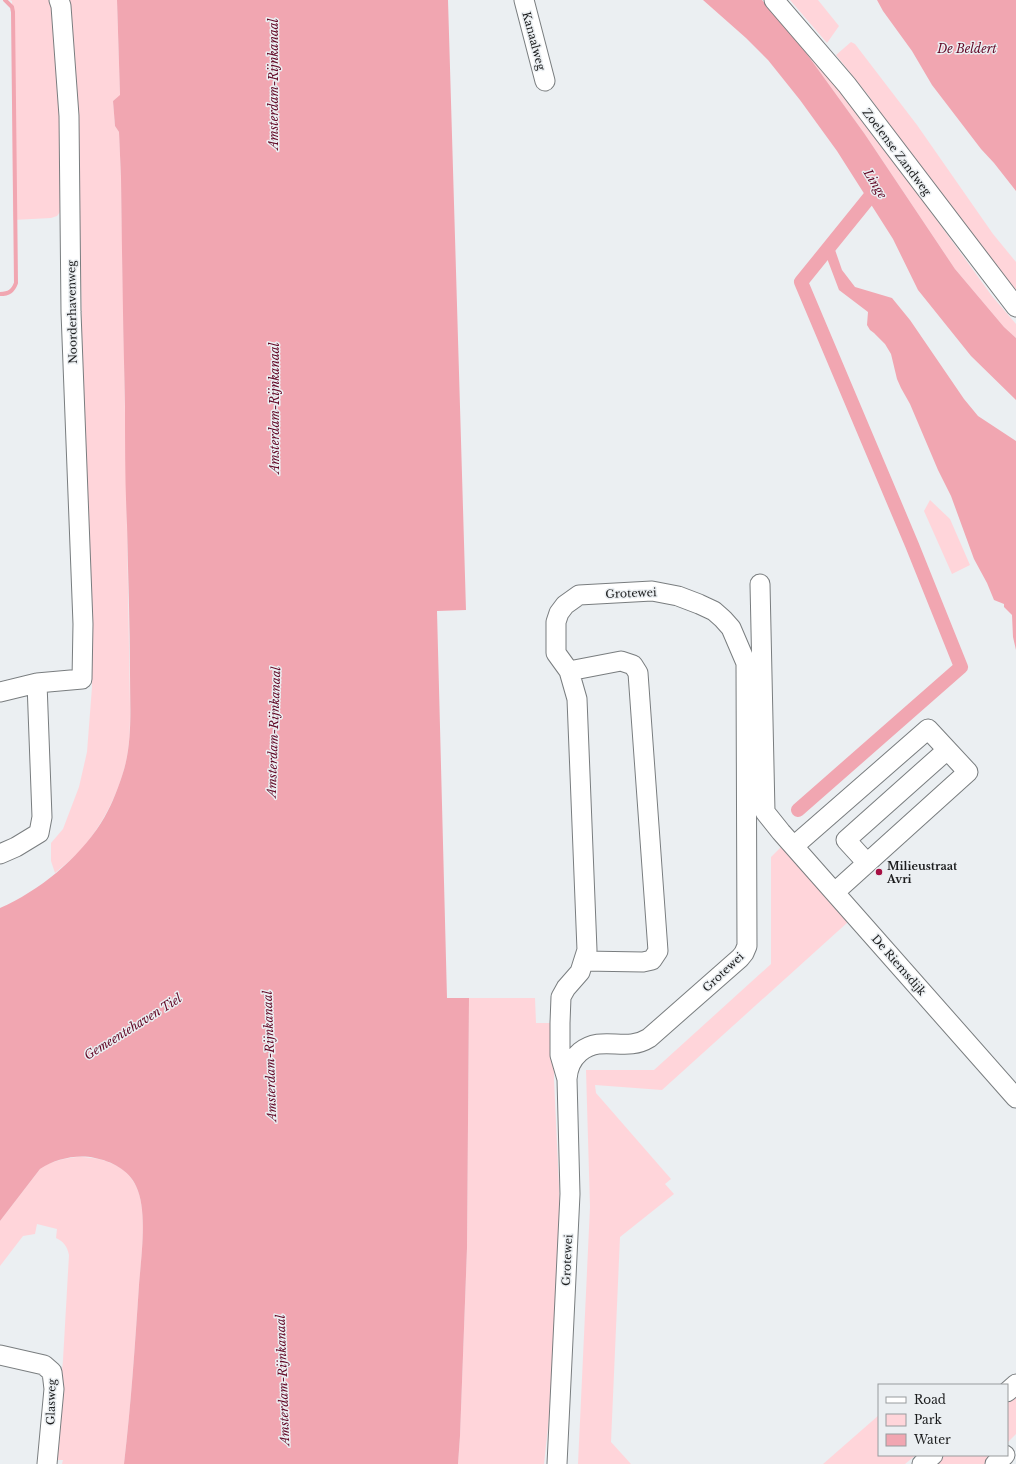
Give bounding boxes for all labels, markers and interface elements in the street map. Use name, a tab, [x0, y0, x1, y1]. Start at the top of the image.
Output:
street label: Kanaalweg	[519, 10, 549, 72]
water label: Amsterdam-Rijnkanaal	[266, 18, 281, 151]
water label: De Beldert	[936, 41, 997, 56]
street label: Zoelense Zandweg	[860, 106, 935, 199]
water label: Linge	[860, 165, 891, 202]
street label: Noorderhavenweg	[64, 260, 80, 364]
water label: Amsterdam-Rijnkanaal	[267, 342, 282, 475]
street label: Grotewei	[605, 585, 657, 601]
water label: Amsterdam-Rijnkanaal	[264, 666, 283, 800]
place label: Milieustraat Avri	[886, 859, 958, 886]
marker: Milieustraat Avri	[874, 867, 884, 877]
street label: De Riemsdijk	[869, 932, 929, 998]
street label: Grotewei	[699, 949, 747, 995]
water label: Gemeentehaven Tiel	[81, 990, 185, 1063]
water label: Amsterdam-Rijnkanaal	[260, 990, 279, 1124]
street label: Grotewei	[559, 1234, 575, 1286]
water label: Amsterdam-Rijnkanaal	[273, 1314, 292, 1448]
street label: Glasweg	[43, 1378, 59, 1425]
legend	[878, 1384, 1008, 1456]
text: Road	[914, 1392, 946, 1407]
text: Park	[914, 1412, 942, 1427]
text: Water	[913, 1432, 951, 1447]

